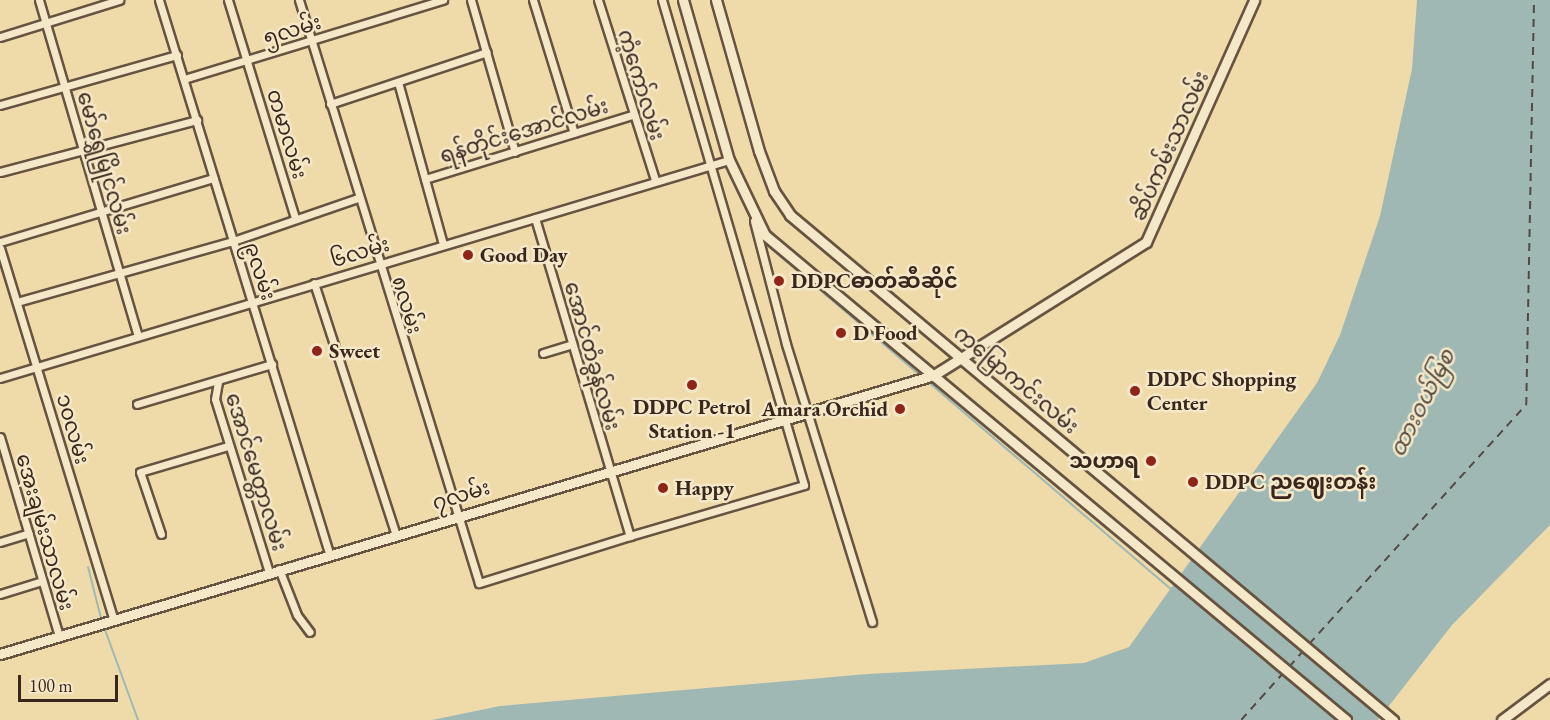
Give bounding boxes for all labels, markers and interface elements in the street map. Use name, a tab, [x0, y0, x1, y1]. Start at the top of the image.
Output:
street label: ၅လမ်း	[260, 9, 324, 51]
street label: ကံ့ကော်လမ်း	[612, 26, 670, 144]
street label: ဆိပ်ကမ်းသာလမ်း	[1126, 67, 1214, 225]
street label: တမာလမ်း	[261, 86, 313, 182]
street label: မော်ရွှေမြိုင်လမ်း	[72, 89, 136, 237]
street label: ရန်တိုင်းအောင်လမ်း	[437, 93, 611, 169]
street label: ၆လမ်း	[328, 231, 392, 273]
street label: ၉လမ်း	[239, 238, 281, 304]
place label: Good Day	[480, 242, 568, 268]
marker: Good Day	[461, 248, 475, 262]
place label: DDPCဓာတ်ဆီဆိုင်	[791, 268, 958, 294]
street label: ၈လမ်း	[386, 273, 428, 337]
marker: DDPCဓာတ်ဆီဆိုင်	[772, 274, 786, 288]
street label: အောင်တံခွန်လမ်း	[559, 279, 625, 433]
place label: D Food	[853, 320, 918, 346]
street label: ကမြောကင်းလမ်း	[949, 321, 1083, 439]
marker: D Food	[834, 326, 848, 340]
place label: Sweet	[329, 338, 380, 364]
marker: Sweet	[310, 344, 324, 358]
water label: ထားဝယ်မြစ	[1384, 345, 1460, 461]
place label: DDPC Shopping Center	[1147, 366, 1296, 416]
marker: DDPC Petrol Station -1	[685, 378, 699, 392]
marker: DDPC Shopping Center	[1128, 384, 1142, 398]
street label: အောင်မေတ္တာလမ်း	[220, 390, 292, 554]
street label: ၁၀လမ်း	[51, 391, 95, 467]
place label: DDPC Petrol Station -1	[633, 394, 751, 444]
place label: Amara Orchid	[761, 396, 888, 422]
marker: Amara Orchid	[893, 402, 907, 416]
place label: သဟာရ	[1069, 448, 1139, 474]
street label: အေးချမ်းသာလမ်း	[11, 451, 79, 613]
marker: သဟာရ	[1144, 454, 1158, 468]
place label: DDPC ညဈေးတန်း	[1205, 469, 1376, 495]
street label: ၇လမ်း	[429, 474, 493, 516]
place label: Happy	[675, 475, 734, 501]
marker: DDPC ညဈေးတန်း	[1186, 475, 1200, 489]
marker: Happy	[656, 481, 670, 495]
scale bar	[21, 663, 122, 701]
text: 100 m	[29, 674, 73, 697]

